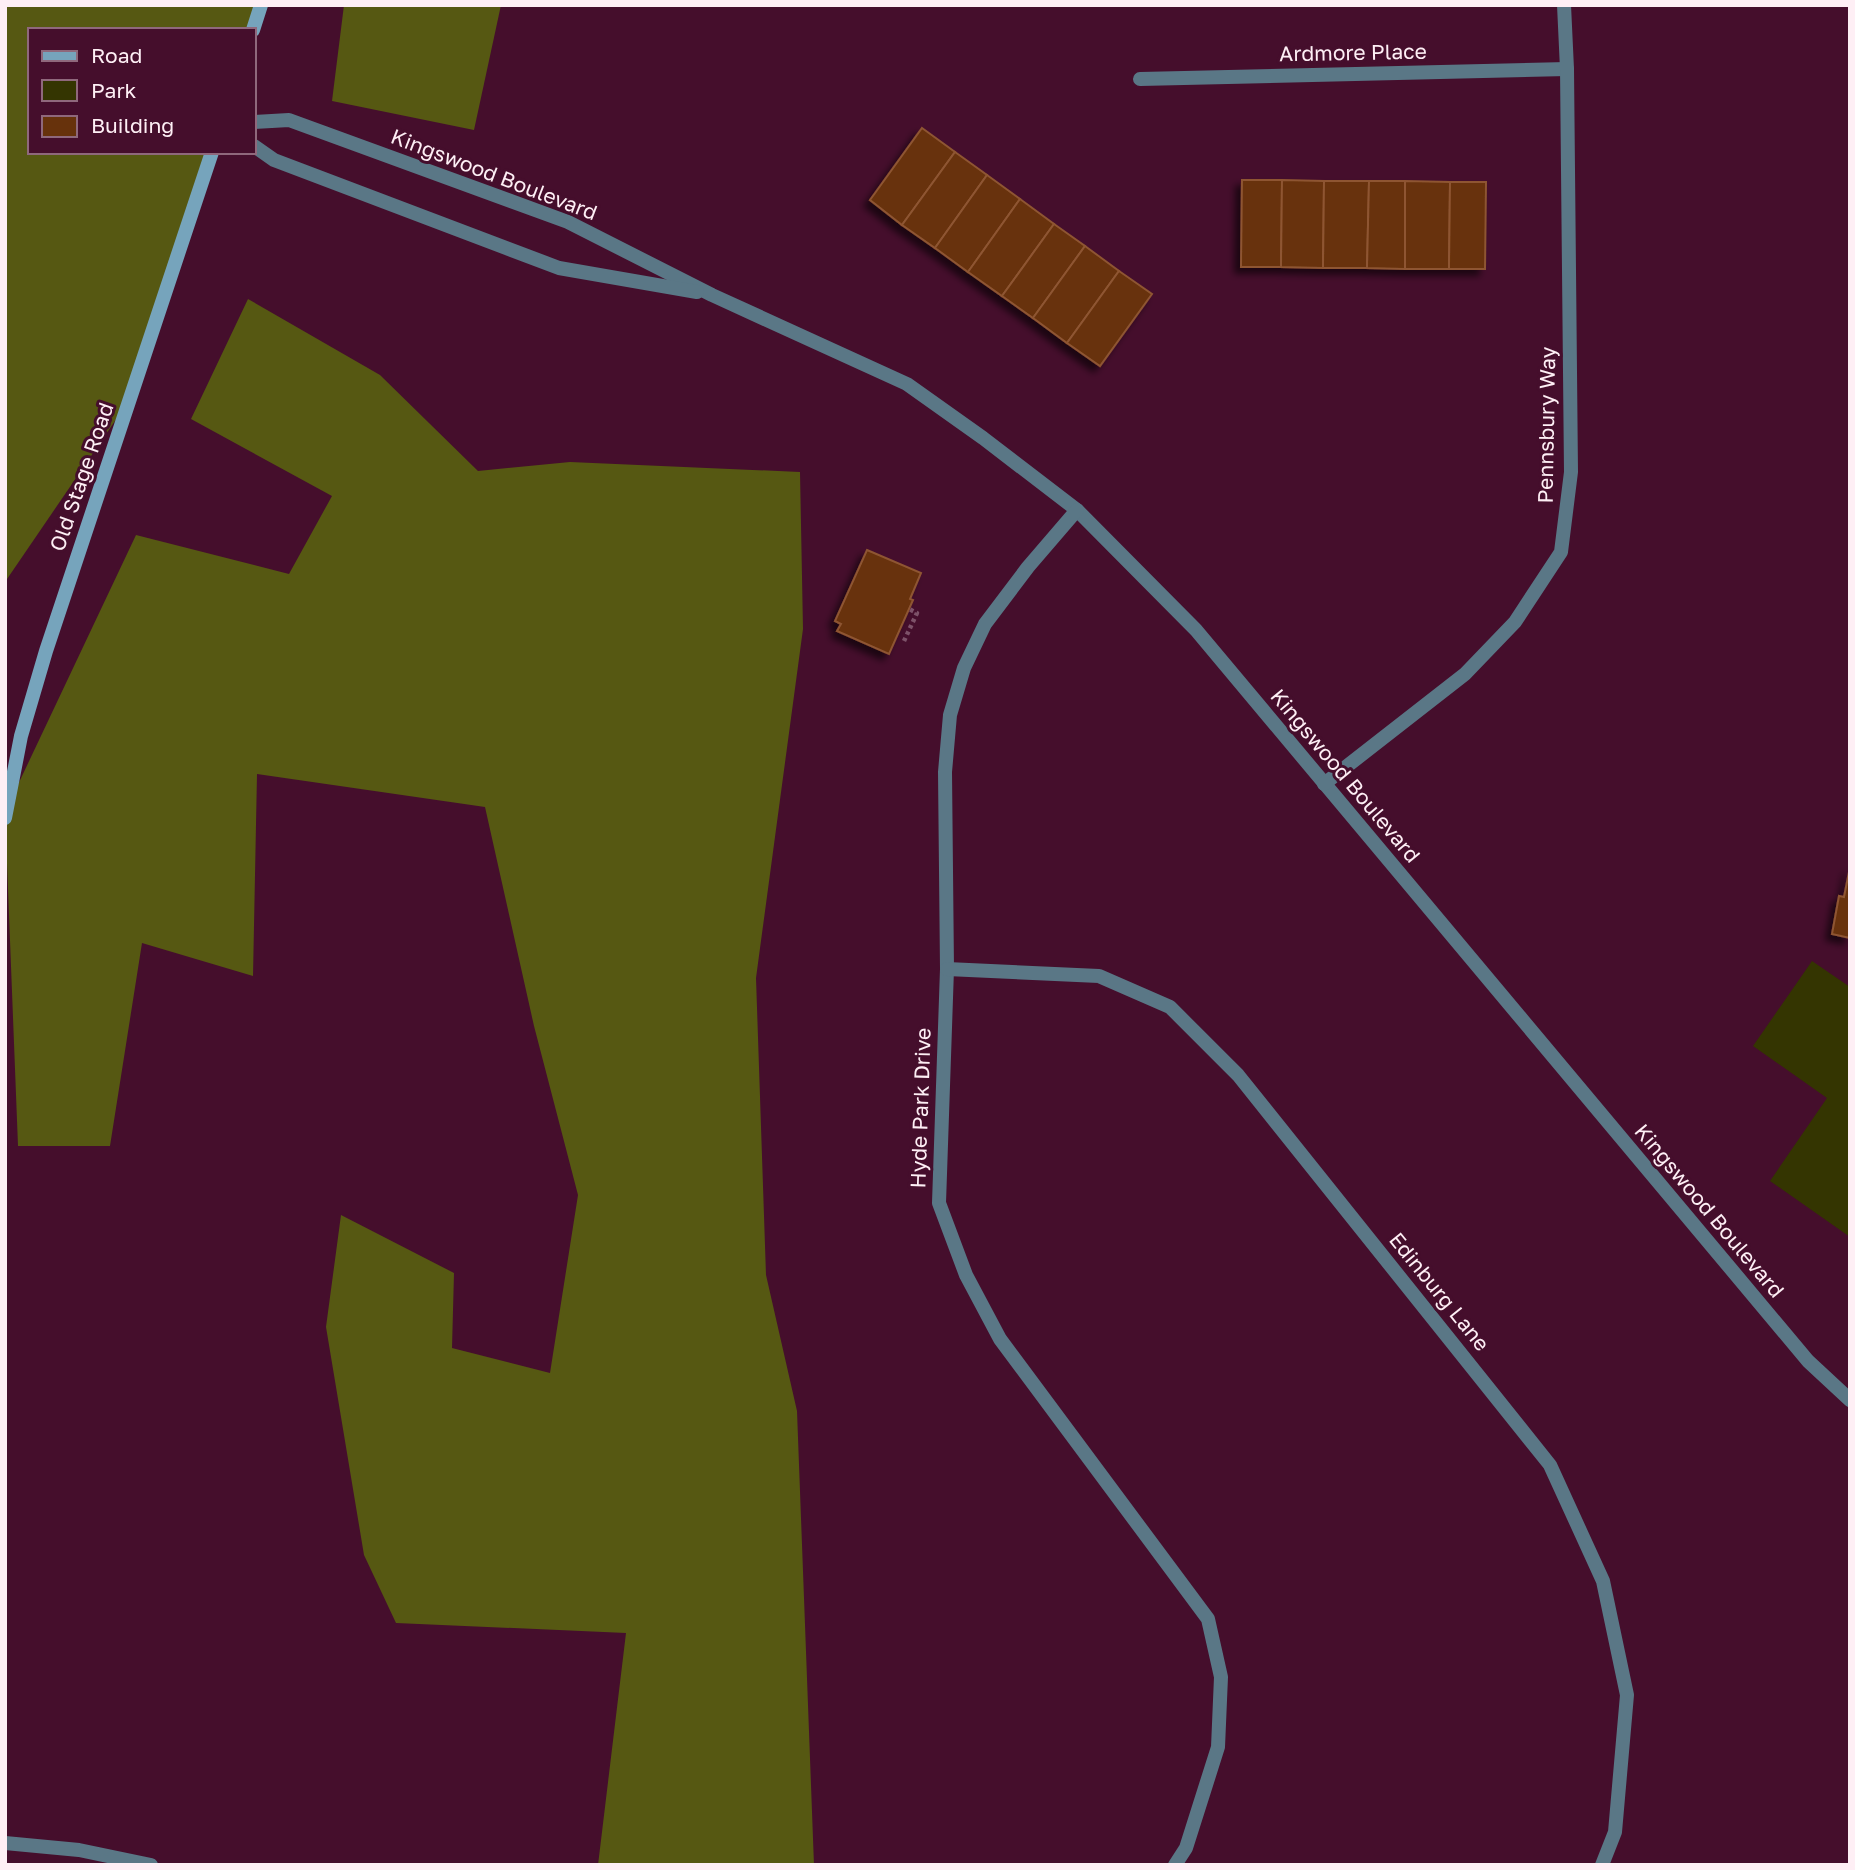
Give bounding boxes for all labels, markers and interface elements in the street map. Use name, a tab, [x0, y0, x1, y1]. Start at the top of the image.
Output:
legend	[28, 28, 256, 154]
street label: Ardmore Place	[1279, 38, 1427, 66]
text: Road	[91, 42, 142, 68]
text: Park	[91, 77, 137, 103]
text: Building	[91, 112, 174, 138]
street label: Kingswood Boulevard	[388, 123, 601, 225]
street label: Pennsbury Way	[1532, 346, 1560, 504]
street label: Old Stage Road	[43, 399, 119, 554]
street label: Kingswood Boulevard	[1265, 683, 1426, 868]
street label: Hyde Park Drive	[904, 1027, 936, 1189]
street label: Kingswood Boulevard	[1629, 1118, 1790, 1303]
street label: Edinburg Lane	[1384, 1227, 1495, 1356]

